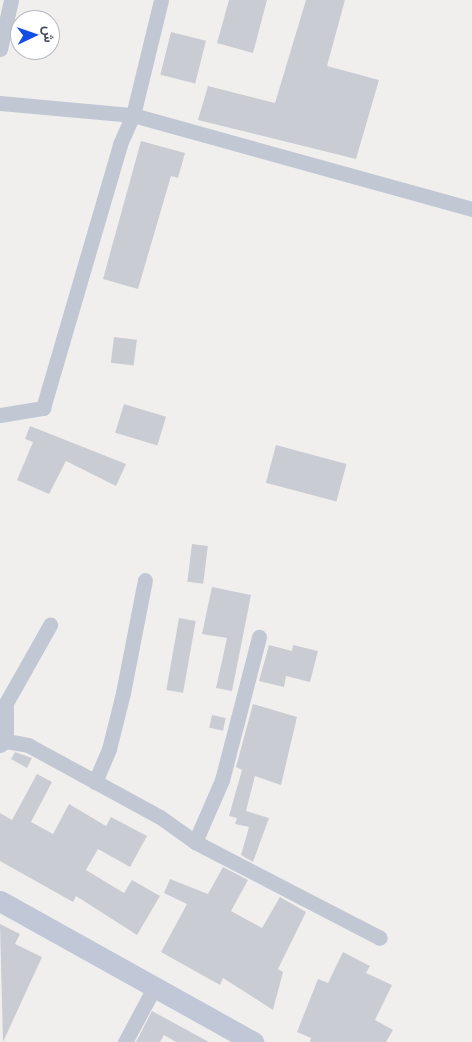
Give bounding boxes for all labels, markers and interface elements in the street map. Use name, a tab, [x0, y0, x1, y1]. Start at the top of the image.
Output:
north arrow	[10, 10, 60, 60]
text: ش	[40, 25, 58, 43]

